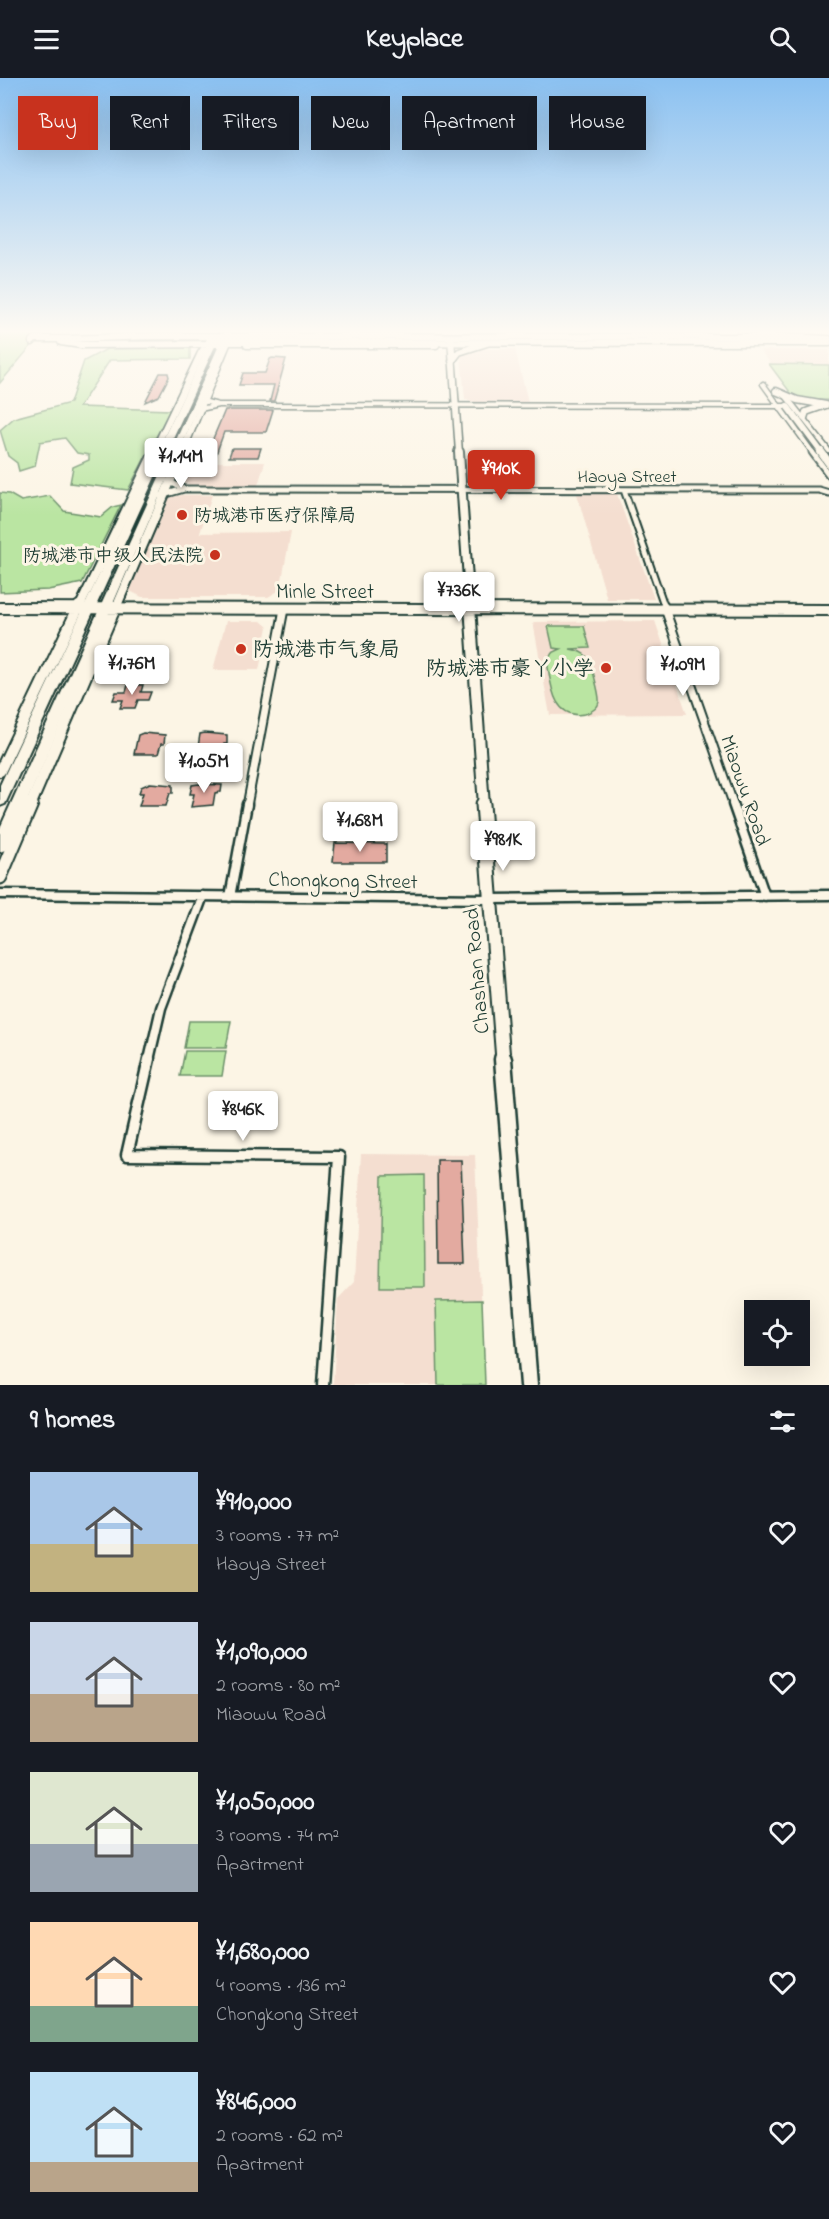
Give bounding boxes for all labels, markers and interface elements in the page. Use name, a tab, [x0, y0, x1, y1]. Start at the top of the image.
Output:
text: Keyplace	[366, 20, 463, 59]
icon: menu	[30, 23, 63, 56]
icon: search	[766, 23, 799, 56]
chip: Buy	[18, 96, 98, 150]
chip: Rent	[110, 96, 190, 150]
chip: Filters	[202, 96, 299, 150]
chip: New	[311, 96, 390, 150]
chip: Apartment	[402, 96, 537, 150]
chip: House	[549, 96, 646, 150]
pin: ¥1.14M	[132, 438, 230, 489]
text: ¥1.14M	[159, 443, 203, 472]
pin: ¥910K	[459, 450, 543, 501]
text: ¥910K	[482, 455, 520, 484]
street label: Haoya Street	[577, 465, 677, 491]
place label: 防城港市医疗保障局	[194, 504, 356, 530]
marker: 防城港市医疗保障局	[175, 508, 189, 522]
place label: 防城港市中级人民法院	[23, 544, 203, 570]
marker: 防城港市中级人民法院	[208, 548, 222, 562]
pin: ¥736K	[417, 572, 501, 623]
text: ¥736K	[438, 577, 480, 606]
street label: Minle Street	[276, 578, 374, 608]
place label: 防城港市气象局	[253, 636, 400, 666]
marker: 防城港市气象局	[234, 642, 248, 656]
pin: ¥1.76M	[83, 645, 181, 696]
pin: ¥1.09M	[634, 646, 732, 697]
text: ¥1.76M	[108, 650, 156, 679]
text: ¥1.09M	[660, 651, 706, 680]
place label: 防城港市豪丫小学	[426, 655, 594, 685]
marker: 防城港市豪丫小学	[599, 661, 613, 675]
street label: Miaowu Road	[711, 731, 777, 850]
pin: ¥1.05M	[155, 743, 253, 794]
text: ¥1.05M	[179, 748, 229, 777]
pin: ¥1.68M	[311, 802, 409, 853]
text: ¥1.68M	[337, 807, 383, 836]
pin: ¥981K	[461, 821, 545, 872]
text: ¥981K	[484, 826, 522, 855]
street label: Chongkong Street	[268, 866, 418, 900]
street label: Chashan Road	[458, 907, 498, 1035]
pin: ¥846K	[201, 1091, 285, 1142]
text: ¥846K	[222, 1096, 264, 1125]
map controls	[744, 1300, 810, 1366]
button: locate	[744, 1300, 810, 1366]
text: 9 homes	[30, 1402, 115, 1440]
icon: filters	[766, 1405, 799, 1438]
text: ¥910,000	[216, 1484, 292, 1522]
icon: home	[78, 1496, 150, 1568]
icon: heart	[766, 1516, 799, 1549]
text: 3 rooms · 77 m²	[216, 1522, 339, 1551]
text: Haoya Street	[216, 1551, 326, 1580]
text: ¥1,090,000	[216, 1634, 307, 1672]
icon: home	[78, 1646, 150, 1718]
icon: heart	[766, 1666, 799, 1699]
text: 2 rooms · 80 m²	[216, 1672, 341, 1701]
text: Miaowu Road	[216, 1701, 326, 1730]
text: ¥1,050,000	[216, 1784, 314, 1822]
icon: home	[78, 1796, 150, 1868]
icon: heart	[766, 1816, 799, 1849]
text: 3 rooms · 74 m²	[216, 1822, 339, 1851]
text: Apartment	[216, 1851, 304, 1880]
text: ¥1,680,000	[216, 1934, 309, 1972]
icon: home	[78, 1946, 150, 2018]
icon: heart	[766, 1966, 799, 1999]
text: 4 rooms · 136 m²	[216, 1972, 346, 2001]
text: Chongkong Street	[216, 2001, 358, 2030]
text: ¥846,000	[216, 2084, 296, 2122]
icon: home	[78, 2096, 150, 2168]
icon: heart	[766, 2116, 799, 2149]
text: 2 rooms · 62 m²	[216, 2122, 343, 2151]
text: Apartment	[216, 2151, 304, 2180]

